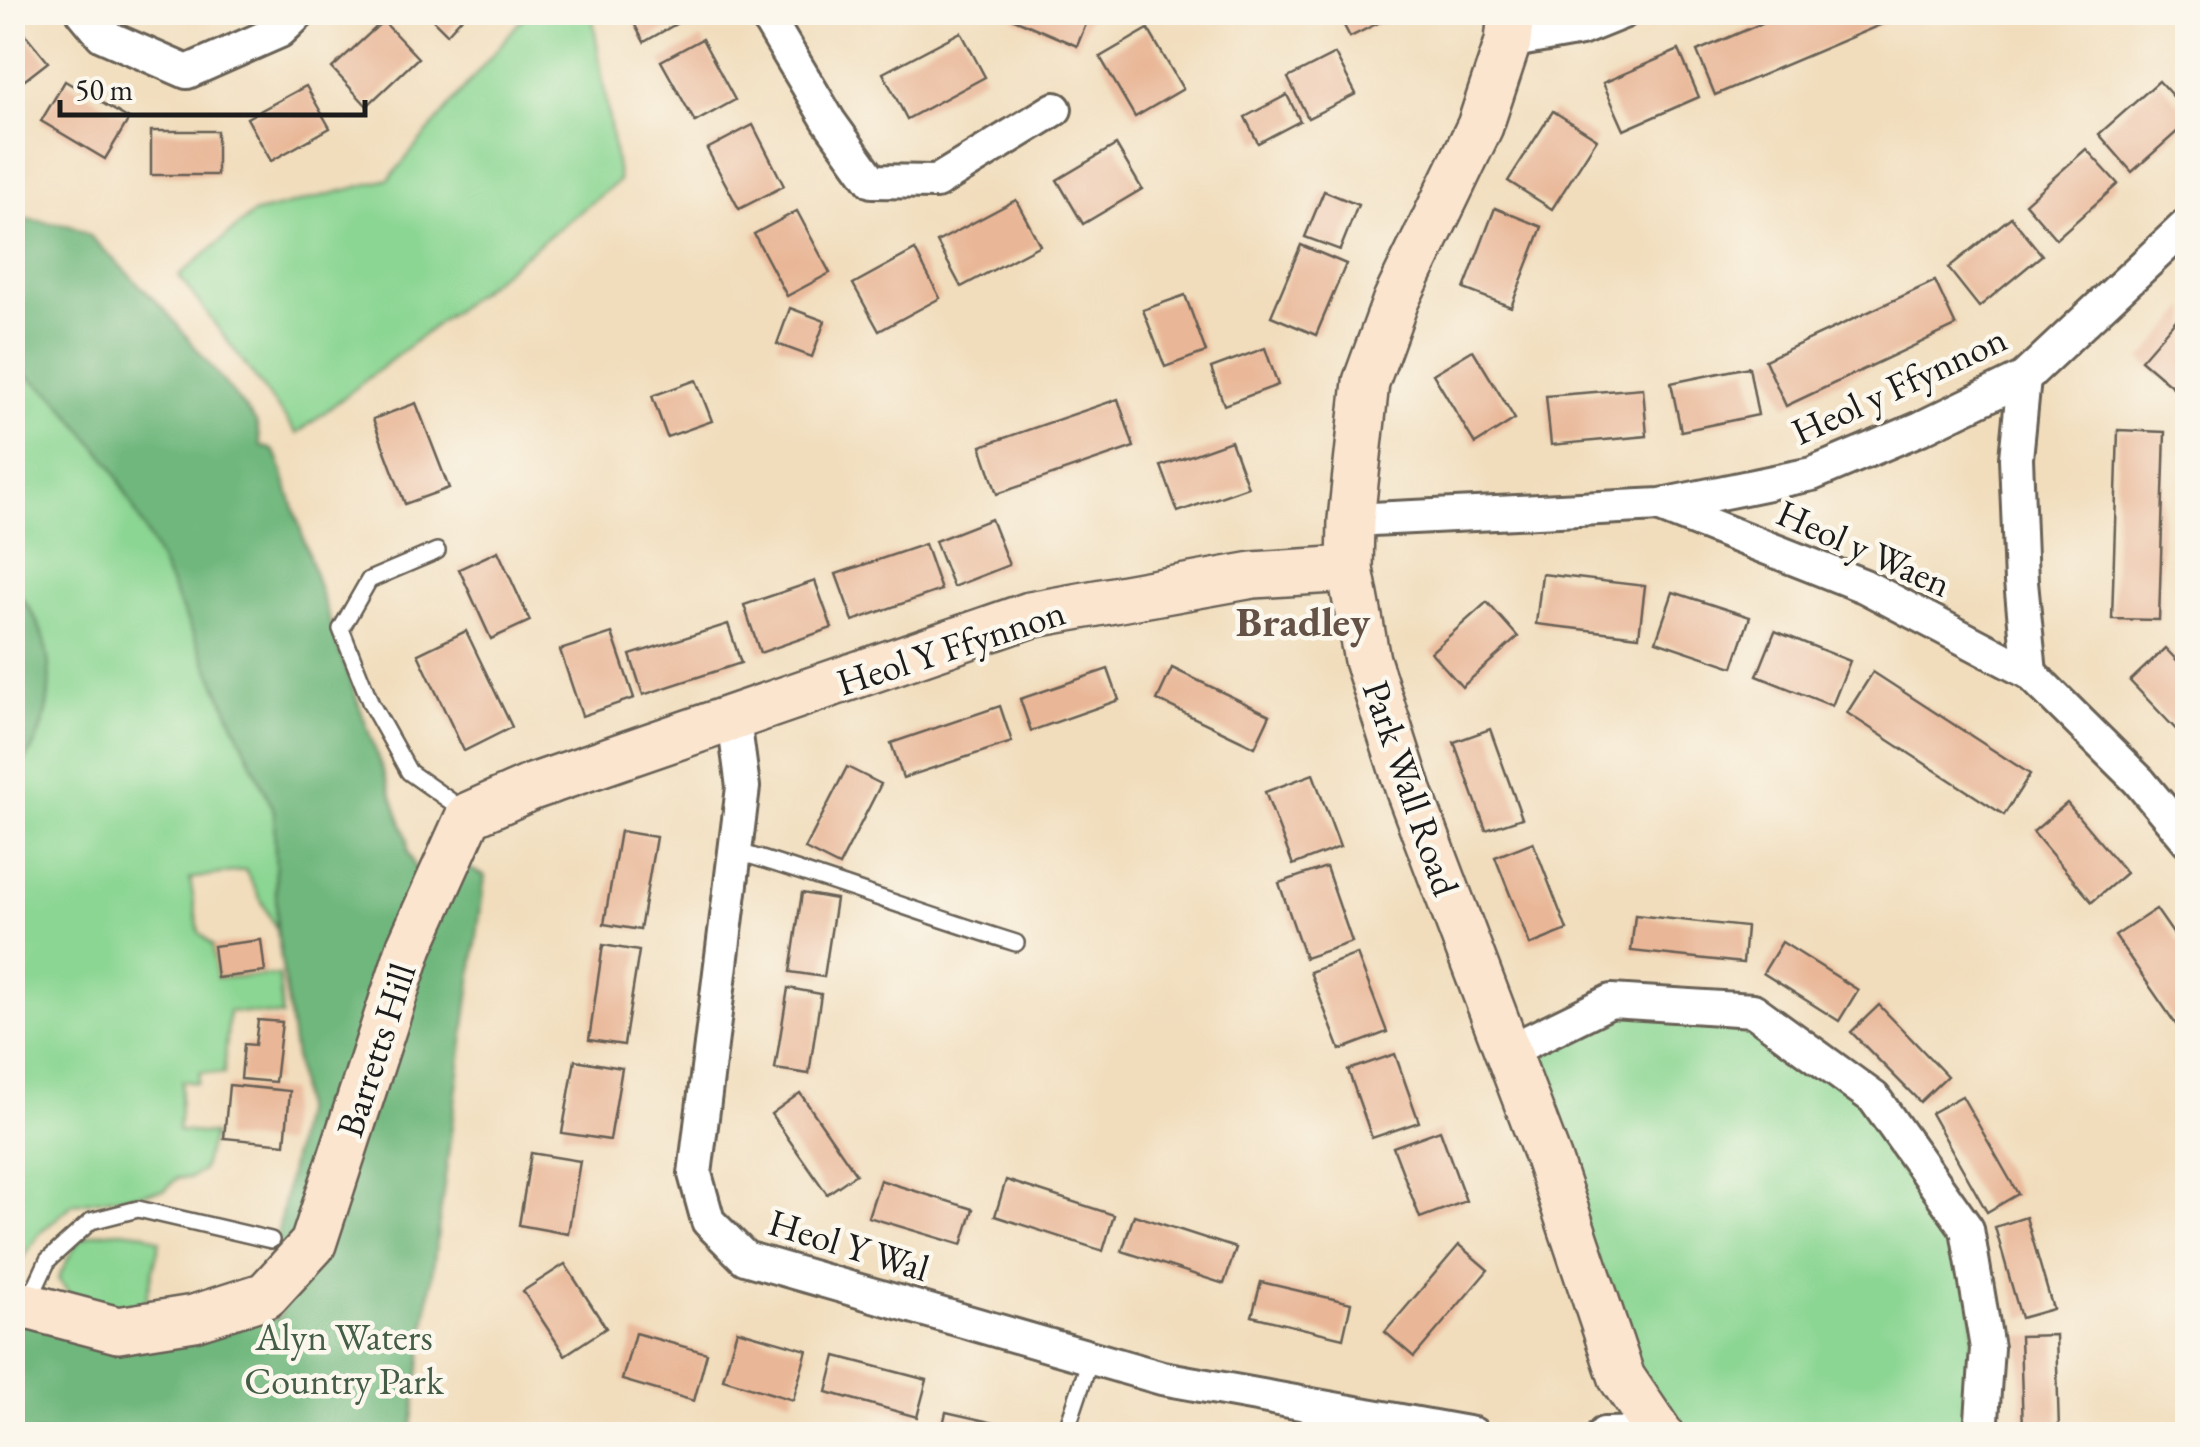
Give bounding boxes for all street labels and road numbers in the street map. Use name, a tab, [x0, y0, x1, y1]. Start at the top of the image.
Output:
street label: Heol y Ffynnon	[1783, 313, 2014, 456]
street label: Heol y Waen	[1770, 487, 1959, 608]
street label: Heol Y Ffynnon	[831, 587, 1071, 706]
street label: Park Wall Road	[1352, 674, 1471, 902]
street label: Barretts Hill	[324, 957, 427, 1143]
street label: Heol Y Wal	[763, 1197, 935, 1292]

